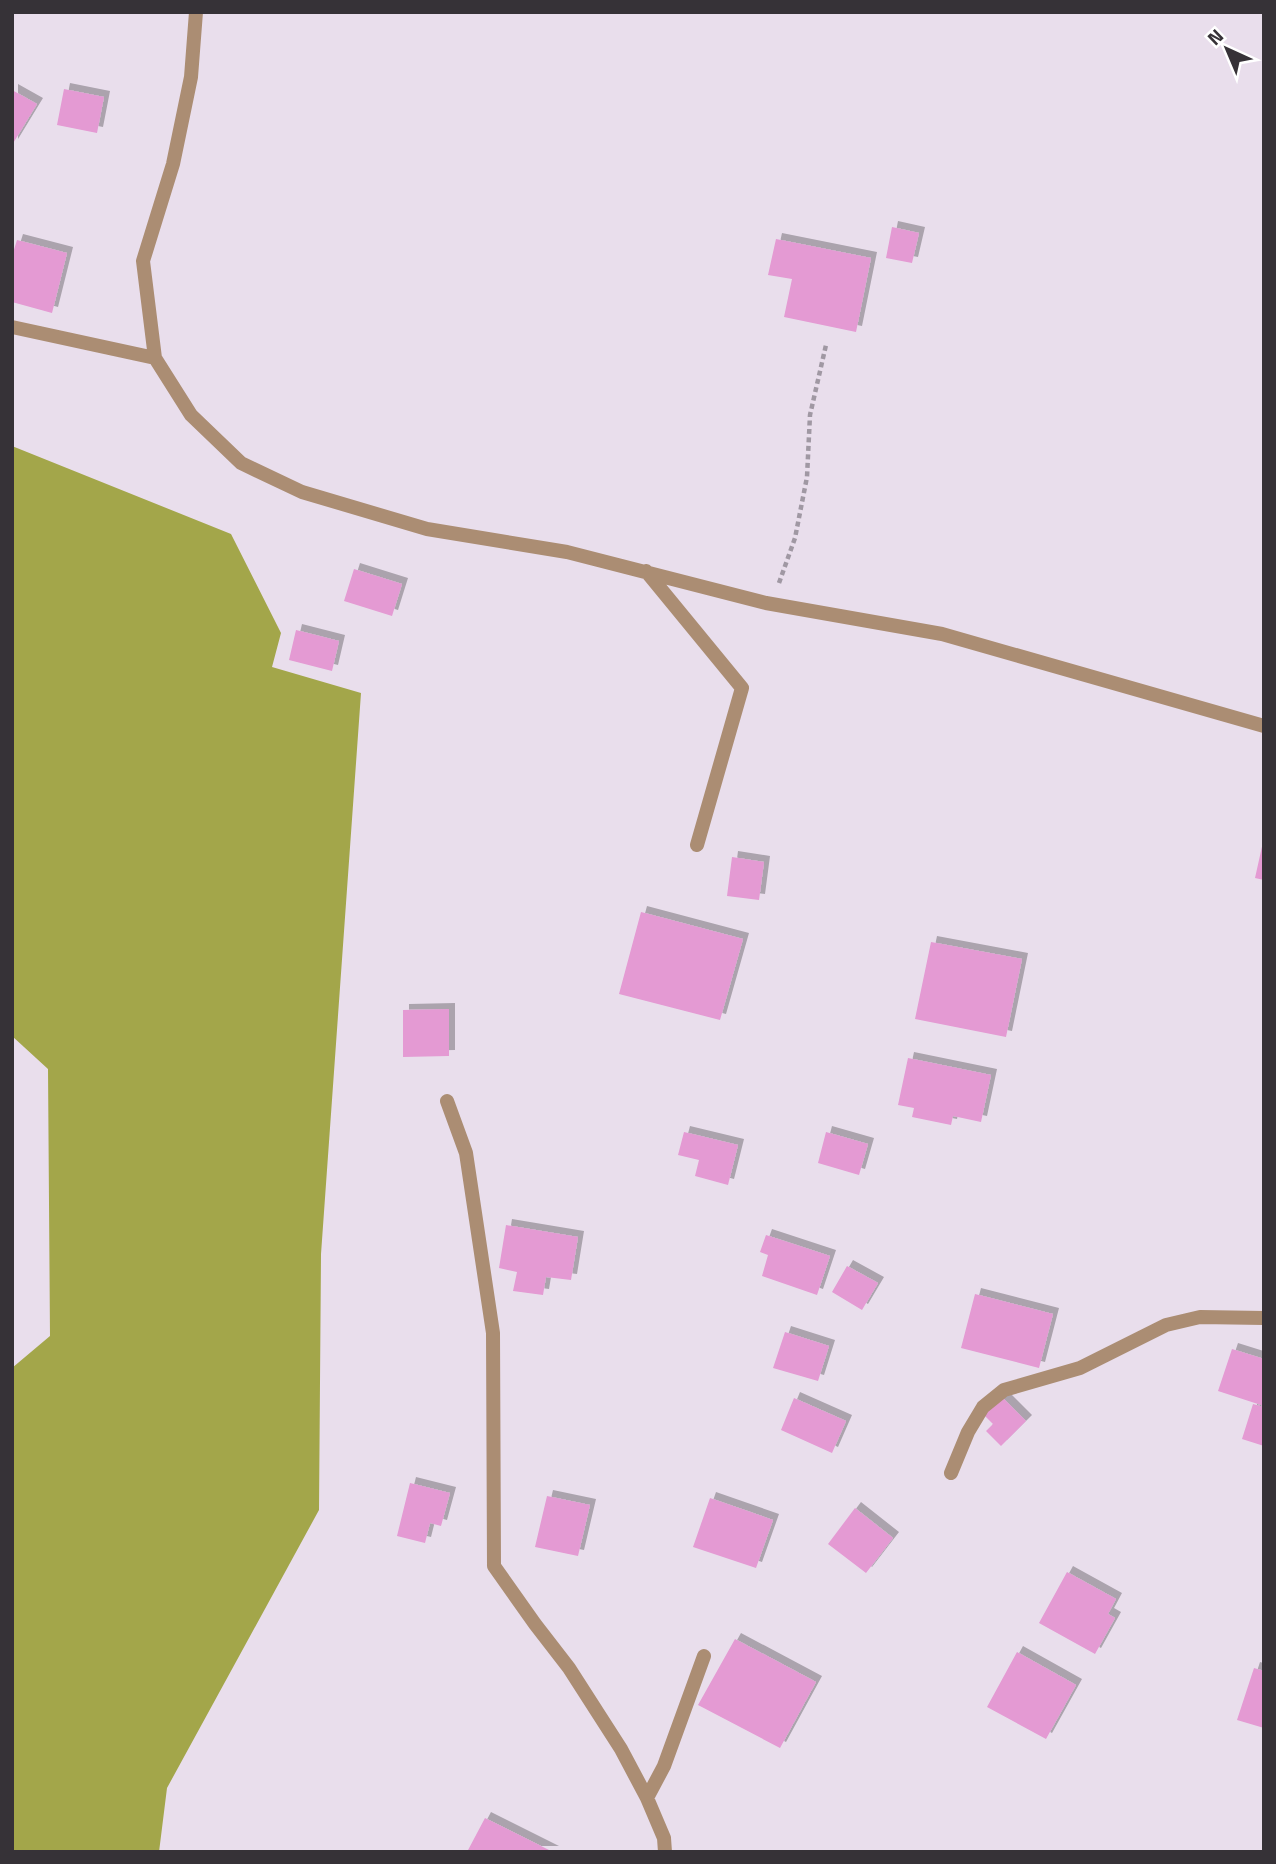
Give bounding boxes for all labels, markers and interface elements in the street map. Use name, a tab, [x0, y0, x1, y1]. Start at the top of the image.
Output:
north arrow	[1192, 14, 1262, 84]
text: N	[1200, 21, 1230, 51]

